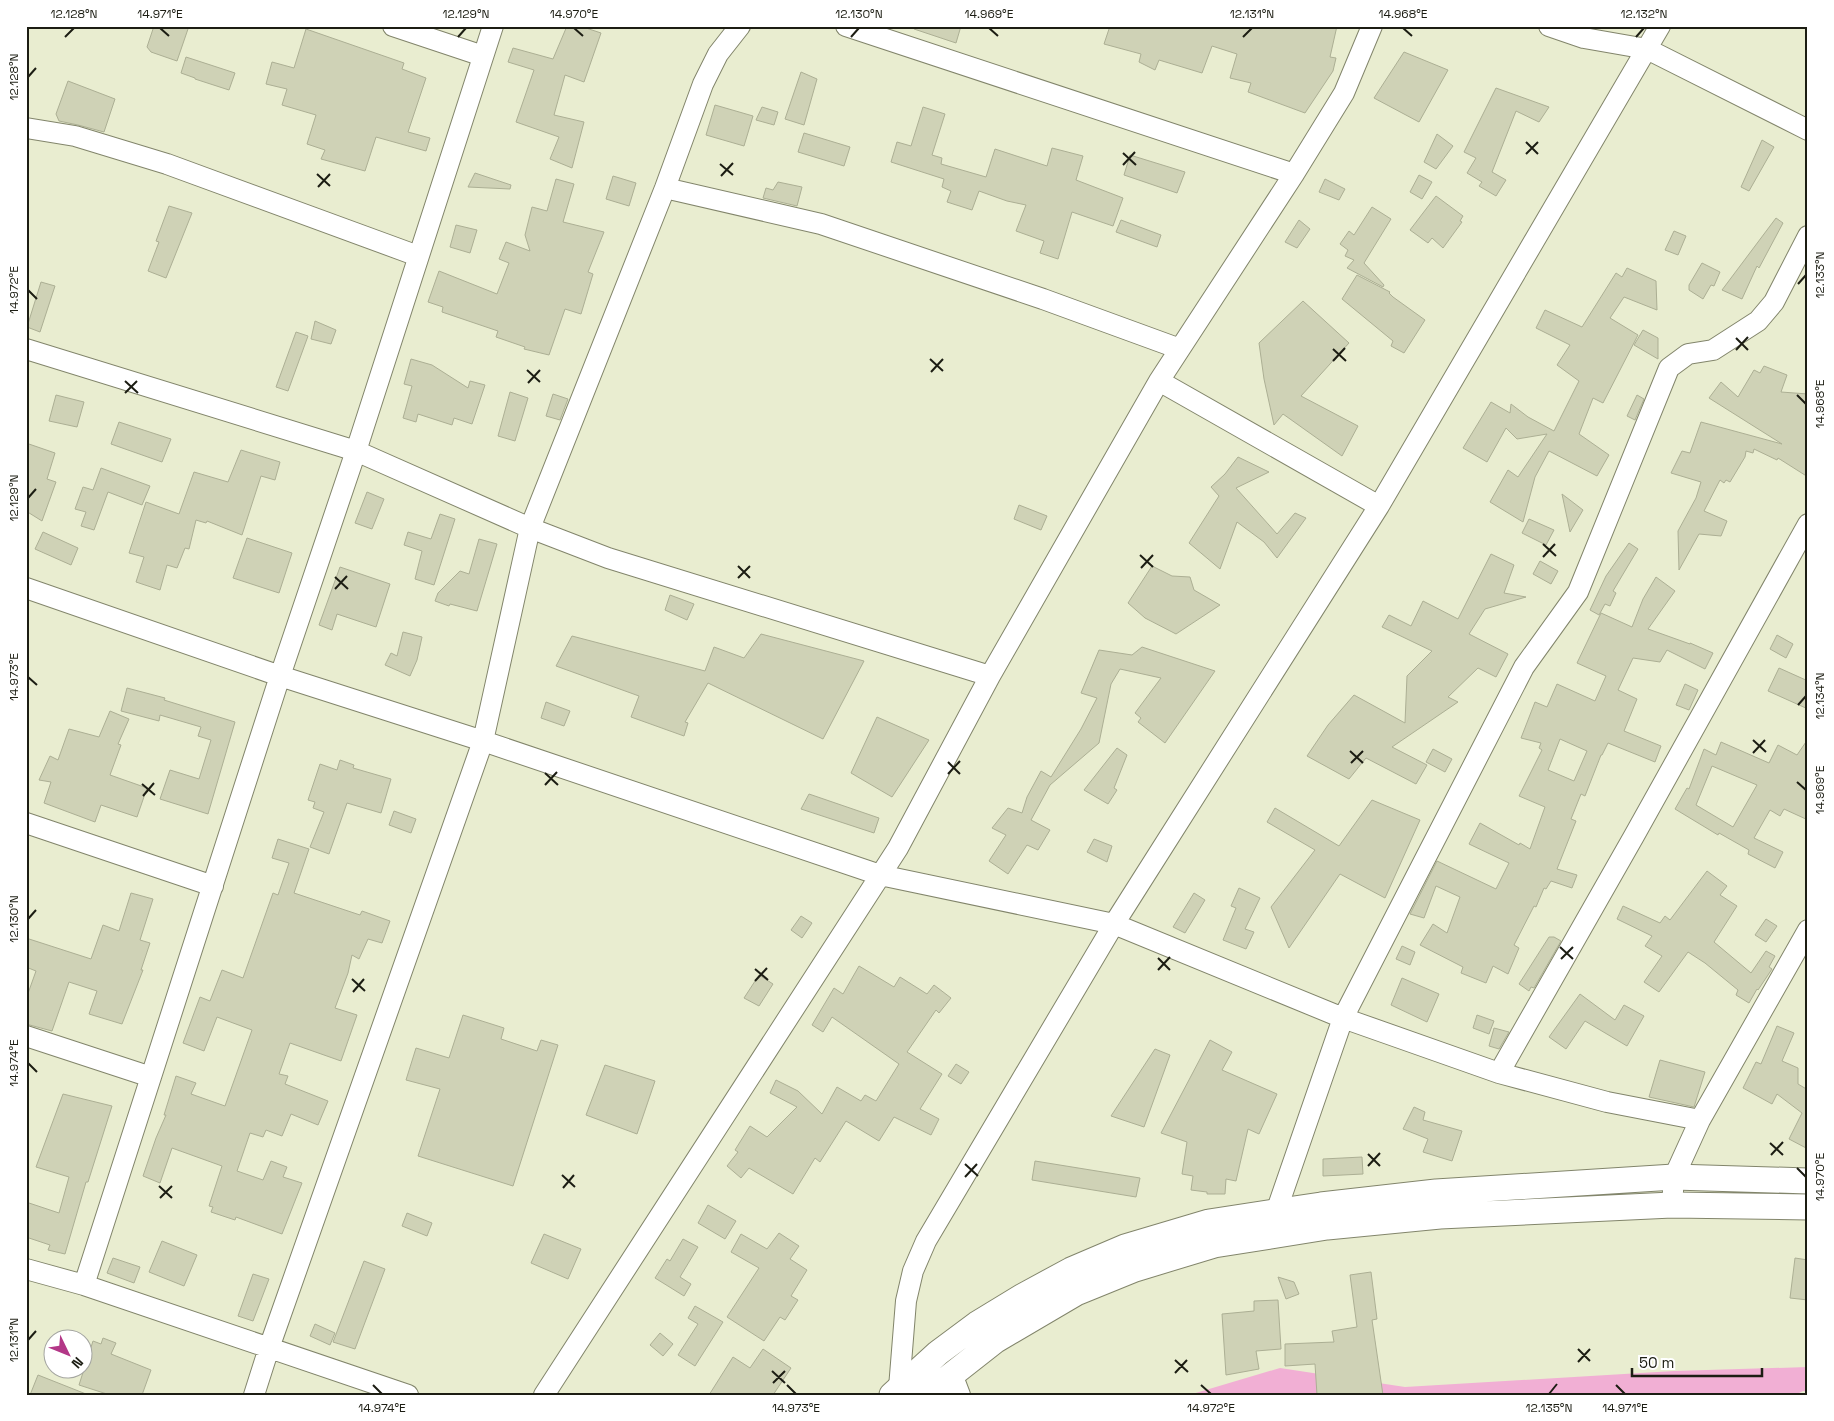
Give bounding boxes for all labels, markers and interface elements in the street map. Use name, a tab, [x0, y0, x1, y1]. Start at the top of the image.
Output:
text: 12.128°N	[50, 6, 98, 22]
text: 14.971°E	[137, 6, 183, 22]
text: 12.129°N	[443, 6, 489, 22]
text: 14.970°E	[550, 6, 598, 22]
text: 12.130°N	[835, 6, 883, 22]
text: 14.969°E	[965, 6, 1014, 22]
text: 12.131°N	[1230, 6, 1274, 22]
text: 14.968°E	[1378, 6, 1428, 22]
text: 12.132°N	[1621, 6, 1667, 22]
text: 12.128°N	[6, 53, 22, 101]
text: 12.133°N	[1812, 252, 1828, 298]
text: 14.972°E	[6, 266, 22, 314]
text: 14.968°E	[1812, 379, 1828, 429]
text: 12.129°N	[6, 475, 22, 521]
text: 14.973°E	[6, 653, 22, 701]
text: 12.134°N	[1812, 672, 1828, 720]
text: 14.969°E	[1812, 765, 1828, 814]
text: 12.130°N	[6, 895, 22, 943]
text: 14.974°E	[6, 1039, 22, 1087]
text: 14.970°E	[1812, 1153, 1828, 1201]
text: 12.131°N	[6, 1318, 22, 1362]
north arrow	[42, 1328, 92, 1378]
scale bar	[1632, 1346, 1762, 1378]
text: N	[68, 1353, 87, 1372]
text: 50 m	[1639, 1353, 1674, 1372]
text: 14.974°E	[358, 1400, 406, 1416]
text: 14.973°E	[772, 1400, 820, 1416]
text: 14.972°E	[1187, 1400, 1235, 1416]
text: 12.135°N	[1526, 1400, 1572, 1416]
text: 14.971°E	[1602, 1400, 1648, 1416]

